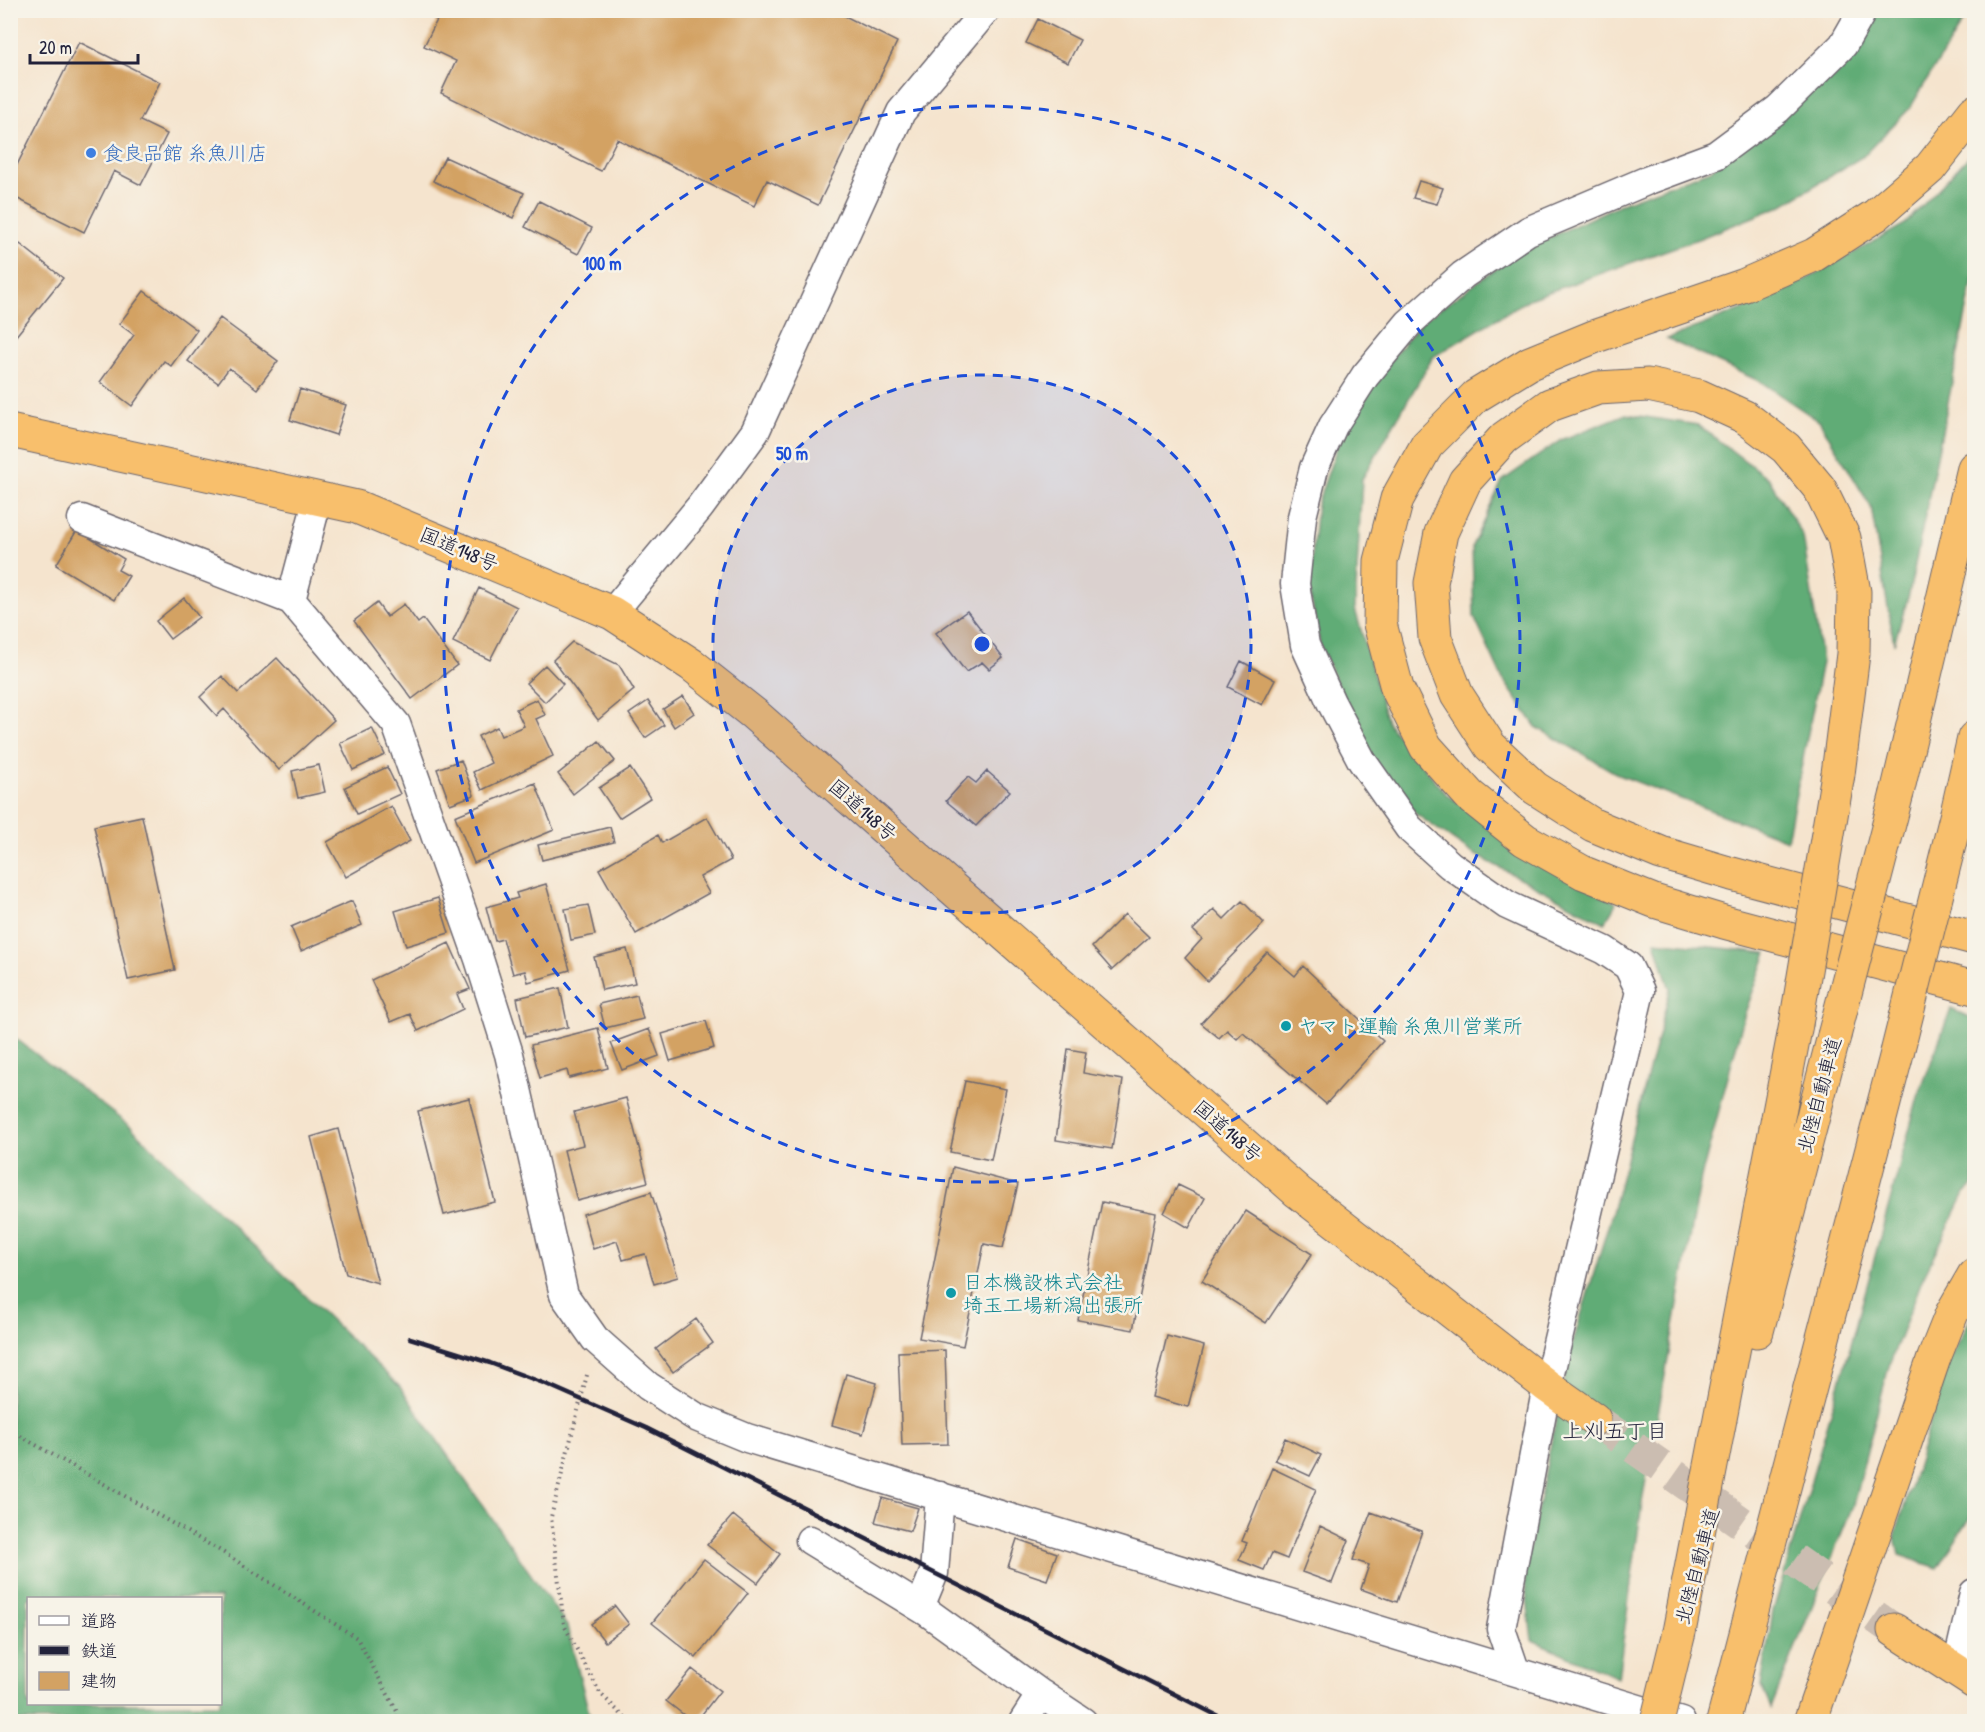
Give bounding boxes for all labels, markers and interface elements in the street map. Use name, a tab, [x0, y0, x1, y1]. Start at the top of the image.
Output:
scale bar	[30, 27, 138, 65]
text: 20 m	[39, 35, 72, 60]
place label: 食良品館 糸魚川店	[103, 139, 268, 166]
marker: 食良品館 糸魚川店	[84, 146, 98, 160]
text: 100 m	[582, 251, 622, 276]
text: 50 m	[776, 441, 808, 466]
street label: 国道148号	[416, 520, 503, 577]
centre of rings	[972, 634, 992, 654]
street label: 国道148号	[823, 772, 904, 847]
place label: ヤマト運輸 糸魚川営業所	[1298, 1012, 1523, 1039]
marker: ヤマト運輸 糸魚川営業所	[1279, 1019, 1293, 1033]
street label: 北陸自動車道	[1790, 1033, 1847, 1156]
street label: 国道148号	[1188, 1093, 1269, 1168]
place label: 日本機設株式会社 埼玉工場新潟出張所	[963, 1268, 1143, 1318]
marker: 日本機設株式会社 埼玉工場新潟出張所	[944, 1286, 958, 1300]
district label: 上刈五丁目	[1563, 1416, 1668, 1445]
street label: 北陸自動車道	[1668, 1504, 1725, 1627]
legend	[27, 1597, 222, 1705]
text: 道路	[81, 1608, 117, 1633]
text: 鉄道	[81, 1638, 117, 1663]
text: 建物	[81, 1668, 117, 1693]

